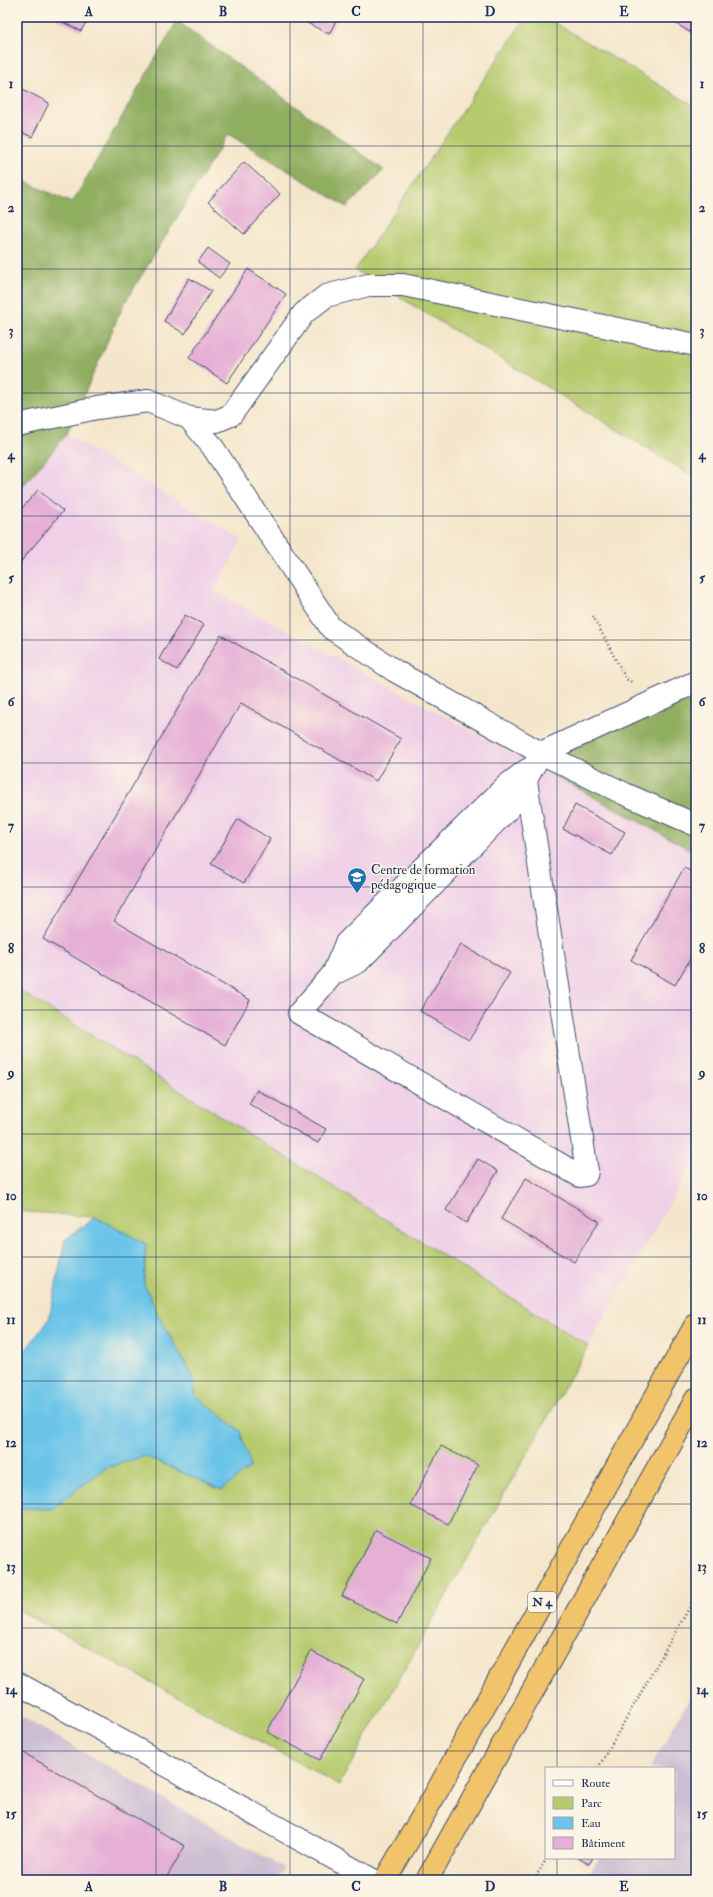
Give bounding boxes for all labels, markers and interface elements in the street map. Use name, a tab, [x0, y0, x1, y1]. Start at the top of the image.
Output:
text: A	[84, 4, 94, 20]
text: B	[219, 4, 227, 20]
text: C	[351, 4, 361, 20]
text: D	[485, 4, 496, 20]
text: E	[619, 4, 629, 20]
text: 1	[9, 76, 14, 92]
text: 1	[700, 76, 705, 92]
text: 2	[8, 200, 15, 216]
text: 2	[699, 200, 706, 216]
text: 3	[9, 323, 14, 339]
text: 3	[700, 323, 705, 339]
text: 4	[6, 447, 15, 463]
text: 4	[697, 447, 706, 463]
text: 5	[8, 570, 14, 586]
text: 5	[699, 570, 705, 586]
text: 6	[8, 694, 16, 710]
text: 6	[699, 694, 707, 710]
text: 7	[8, 818, 15, 834]
text: 7	[699, 818, 706, 834]
place label: Centre de formation pédagogique	[370, 862, 476, 894]
school or university icon: Centre de formation pédagogique	[346, 866, 368, 894]
text: 8	[8, 941, 14, 957]
text: 8	[699, 941, 705, 957]
text: 9	[6, 1065, 15, 1081]
text: 9	[697, 1065, 706, 1081]
text: 10	[5, 1188, 17, 1204]
text: 10	[696, 1188, 708, 1204]
text: 11	[6, 1312, 16, 1328]
text: 11	[697, 1312, 707, 1328]
text: 12	[5, 1435, 17, 1451]
text: 12	[696, 1435, 708, 1451]
text: 13	[6, 1559, 16, 1575]
text: 13	[697, 1559, 707, 1575]
road number: N 4	[528, 1592, 556, 1612]
text: 14	[5, 1682, 18, 1698]
text: 14	[696, 1682, 709, 1698]
legend	[545, 1767, 675, 1859]
text: Route	[581, 1776, 610, 1791]
text: Parc	[581, 1796, 602, 1811]
text: 15	[6, 1806, 16, 1822]
text: 15	[697, 1806, 707, 1822]
text: Eau	[581, 1816, 601, 1831]
text: Bâtiment	[581, 1836, 625, 1851]
text: A	[84, 1879, 94, 1895]
text: B	[219, 1879, 227, 1895]
text: C	[351, 1879, 361, 1895]
text: D	[485, 1879, 496, 1895]
text: E	[619, 1879, 629, 1895]

